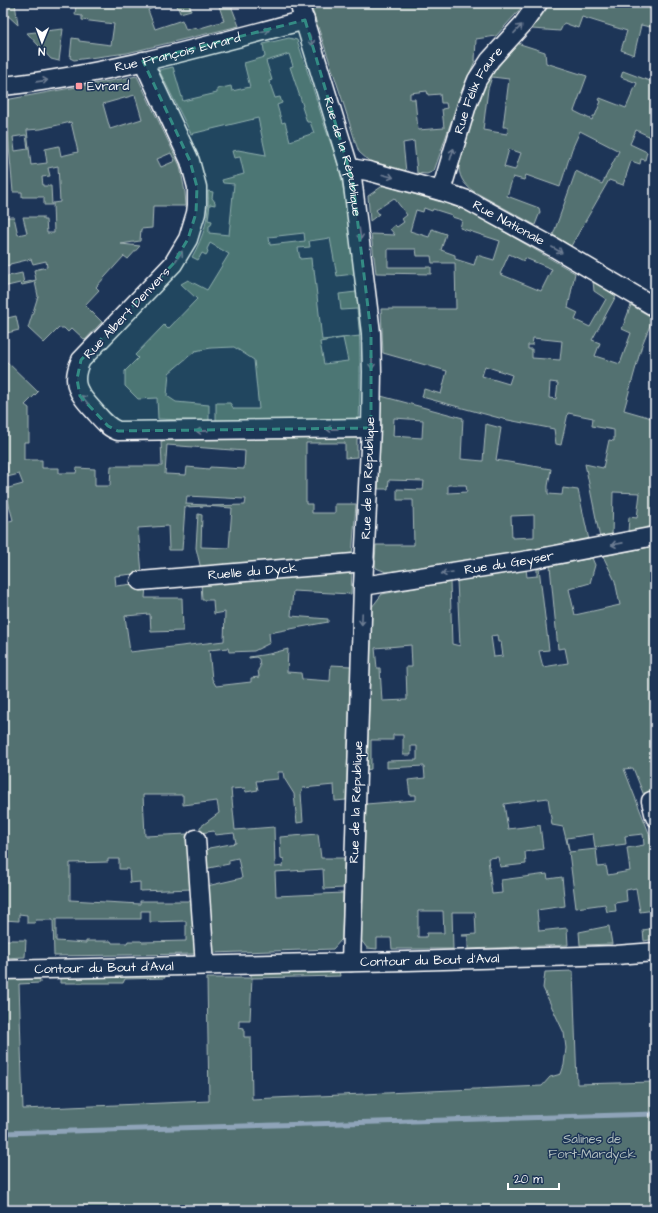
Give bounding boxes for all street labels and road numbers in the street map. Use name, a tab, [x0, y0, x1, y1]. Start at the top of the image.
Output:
street label: Rue François Evrard	[113, 28, 243, 76]
street label: Rue Félix Faure	[450, 43, 507, 136]
street label: Rue de la République	[319, 95, 366, 217]
street label: Rue Nationale	[469, 196, 548, 250]
street label: Rue Albert Denvers	[80, 263, 175, 363]
street label: Rue de la République	[357, 416, 379, 540]
street label: Rue du Geyser	[463, 546, 556, 579]
street label: Ruelle du Dyck	[207, 559, 298, 584]
street label: Rue de la République	[345, 740, 367, 864]
street label: Contour du Bout d'Aval	[360, 949, 500, 971]
street label: Contour du Bout d'Aval	[34, 957, 174, 978]

